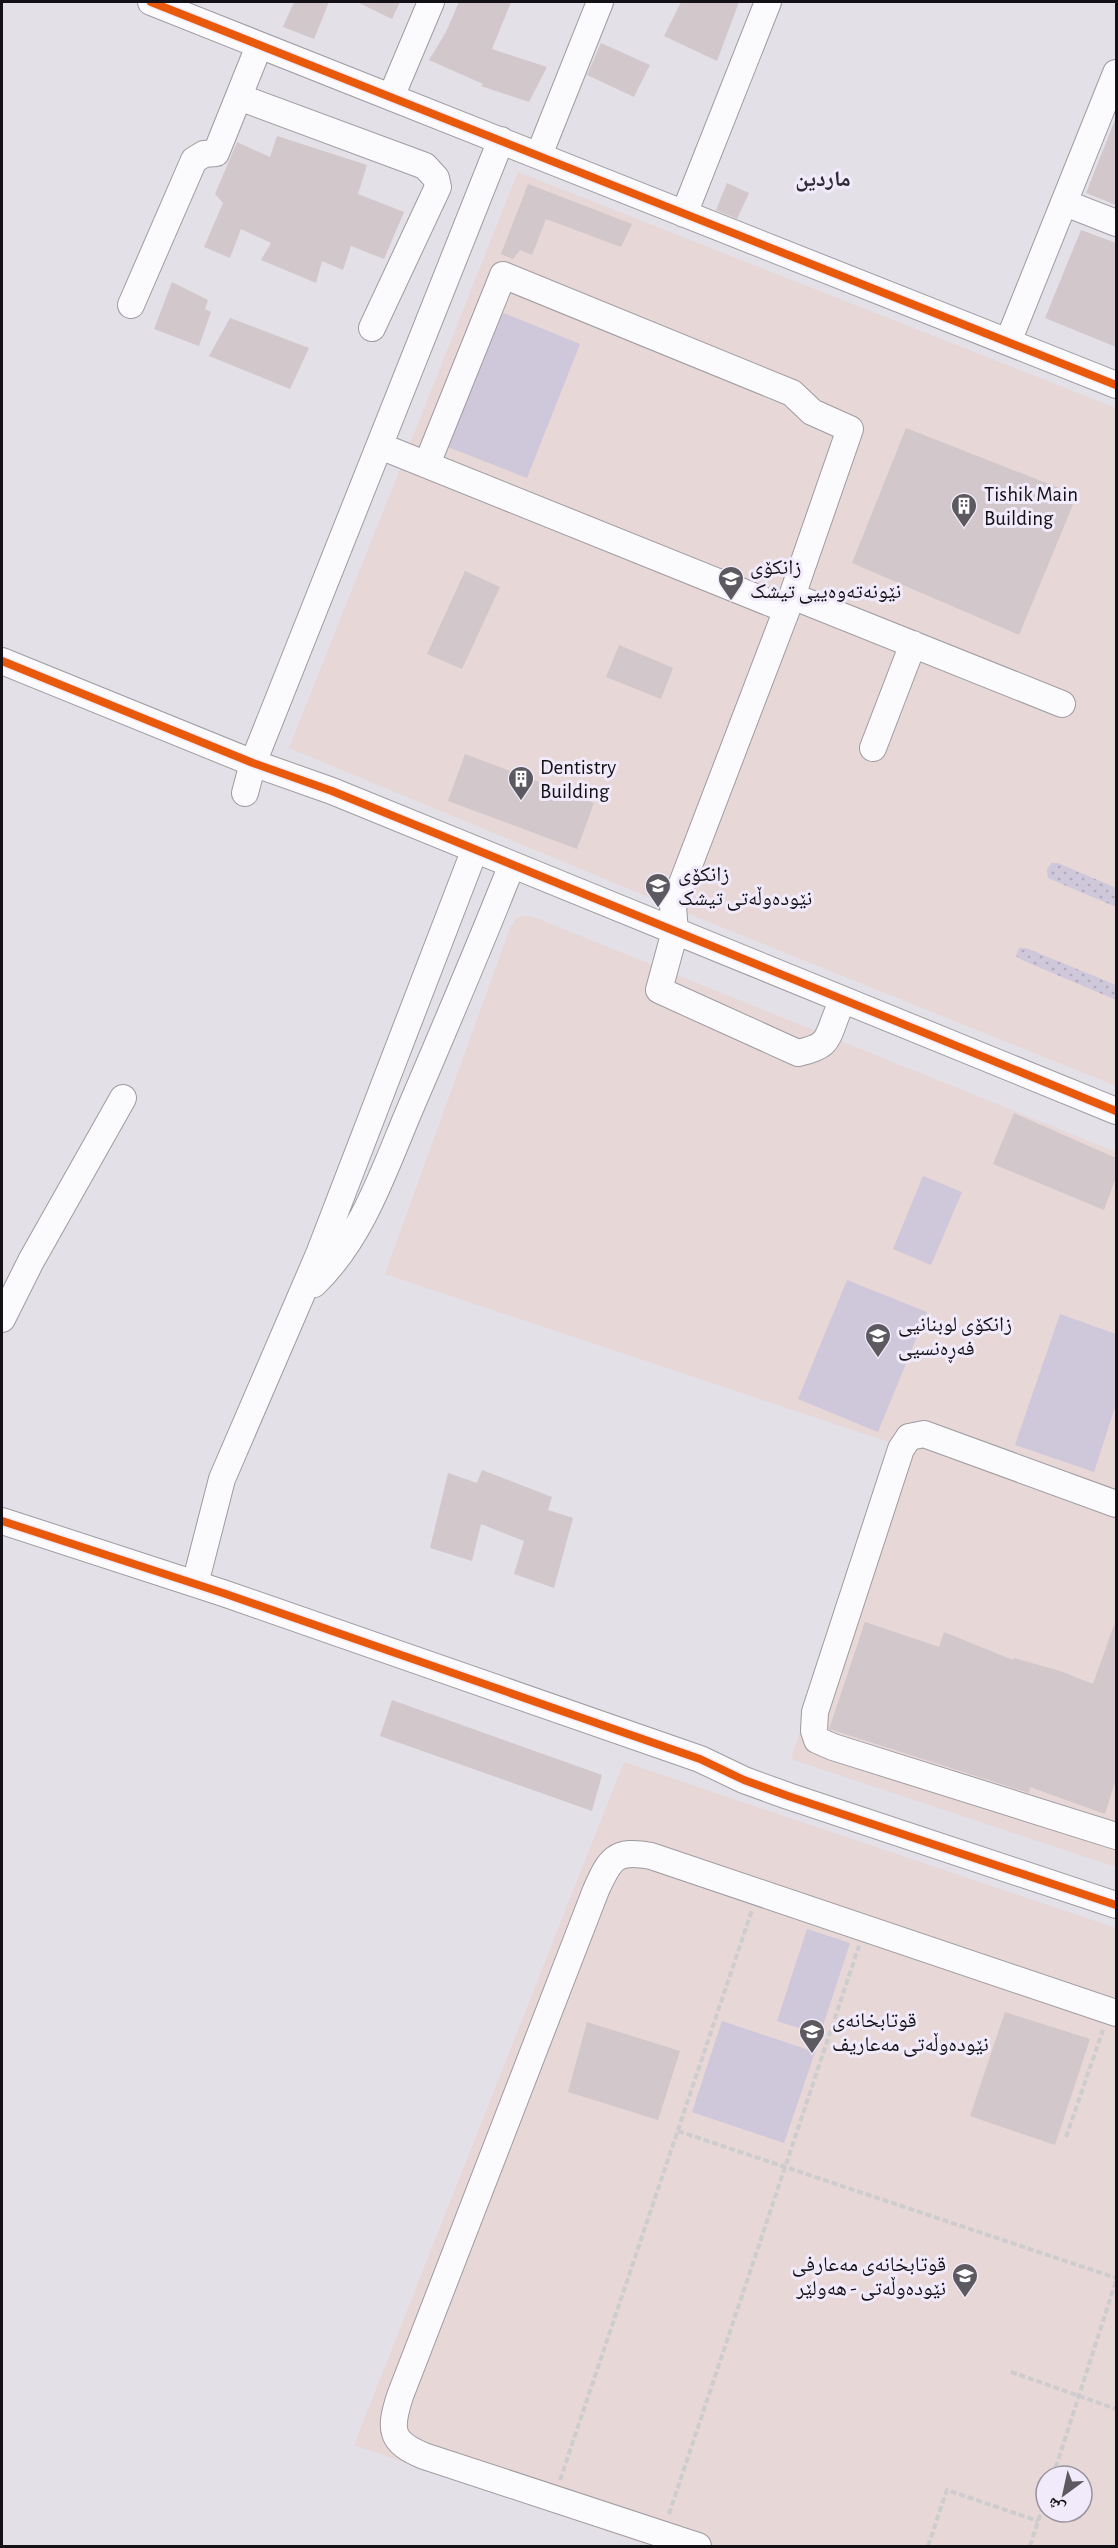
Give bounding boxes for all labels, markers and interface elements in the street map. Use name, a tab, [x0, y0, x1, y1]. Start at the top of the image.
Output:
district label: ماردین	[795, 168, 851, 192]
place label: Tishik Main Building	[984, 484, 1078, 529]
building icon: Tishik Main Building	[949, 491, 979, 529]
place label: زانکۆی نێونەتەوەییی تیشک	[750, 557, 901, 604]
school or university icon: زانکۆی نێونەتەوەییی تیشک	[716, 564, 746, 602]
place label: Dentistry Building	[540, 757, 616, 802]
building icon: Dentistry Building	[506, 764, 536, 802]
place label: زانکۆی نێودەوڵەتی تیشک	[678, 864, 812, 911]
school or university icon: زانکۆی نێودەوڵەتی تیشک	[643, 871, 673, 909]
place label: زانکۆی لوبنانیی فەڕەنسیی	[898, 1314, 1012, 1364]
school or university icon: زانکۆی لوبنانیی فەڕەنسیی	[863, 1321, 893, 1359]
place label: قوتابخانەی نێودەوڵەتی مەعاریف	[832, 2010, 989, 2057]
school or university icon: قوتابخانەی نێودەوڵەتی مەعاریف	[797, 2017, 827, 2055]
place label: قوتابخانەی مەعارفی نێودەوڵەتی - هەولێر	[792, 2254, 946, 2301]
school or university icon: قوتابخانەی مەعارفی نێودەوڵەتی - هەولێر	[950, 2261, 980, 2299]
north arrow	[1034, 2464, 1094, 2524]
text: ش	[1045, 2494, 1068, 2517]

